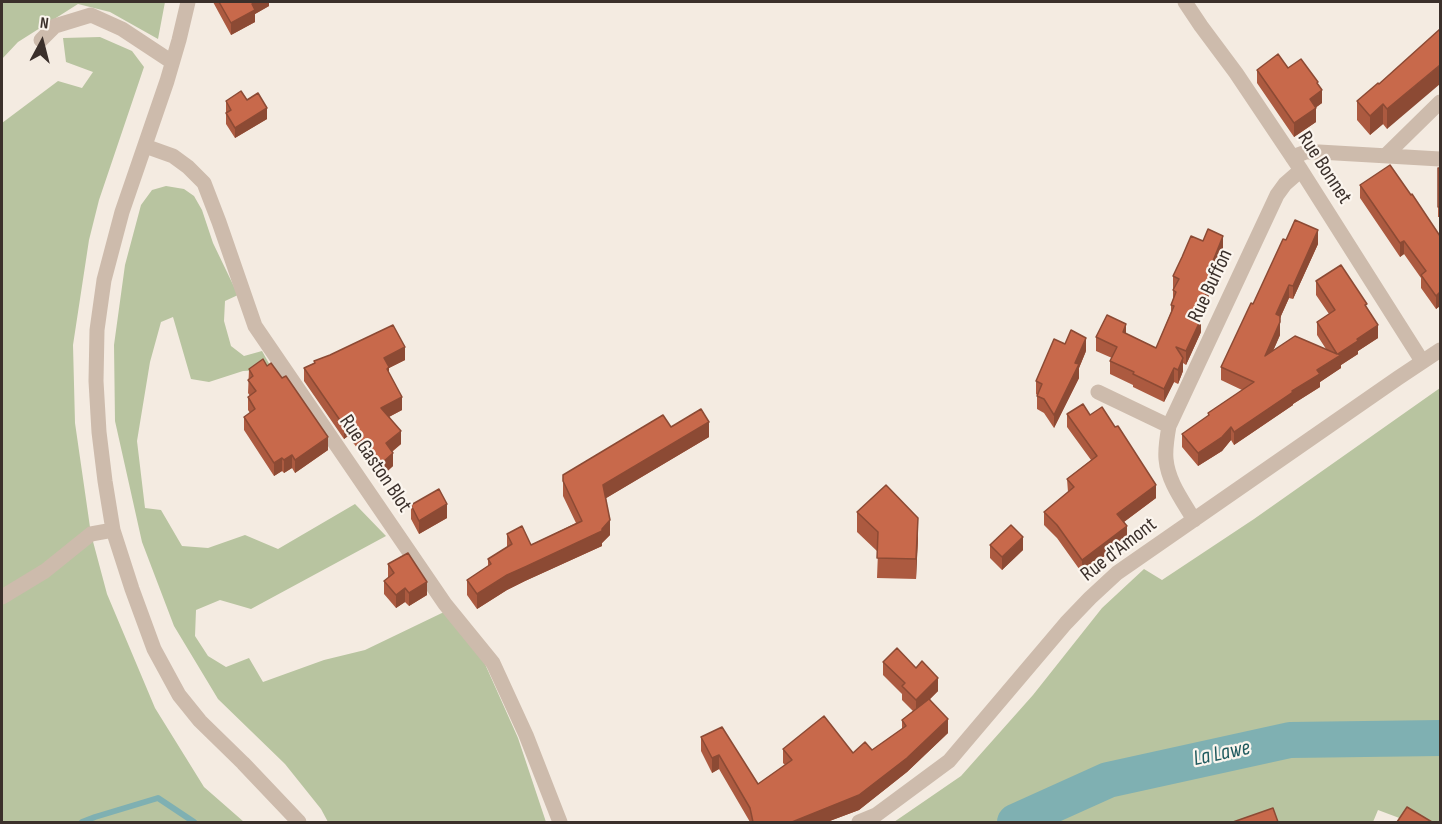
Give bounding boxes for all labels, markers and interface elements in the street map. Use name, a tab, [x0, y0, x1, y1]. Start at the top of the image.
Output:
north arrow	[12, 12, 72, 72]
text: N	[39, 14, 50, 34]
street label: Rue Bonnet	[1291, 127, 1357, 209]
street label: Rue Buffon	[1183, 245, 1239, 327]
street label: Rue Gaston Blot	[333, 411, 417, 517]
street label: Rue d'Amont	[1076, 513, 1162, 587]
water label: La Lawe	[1191, 735, 1253, 773]

